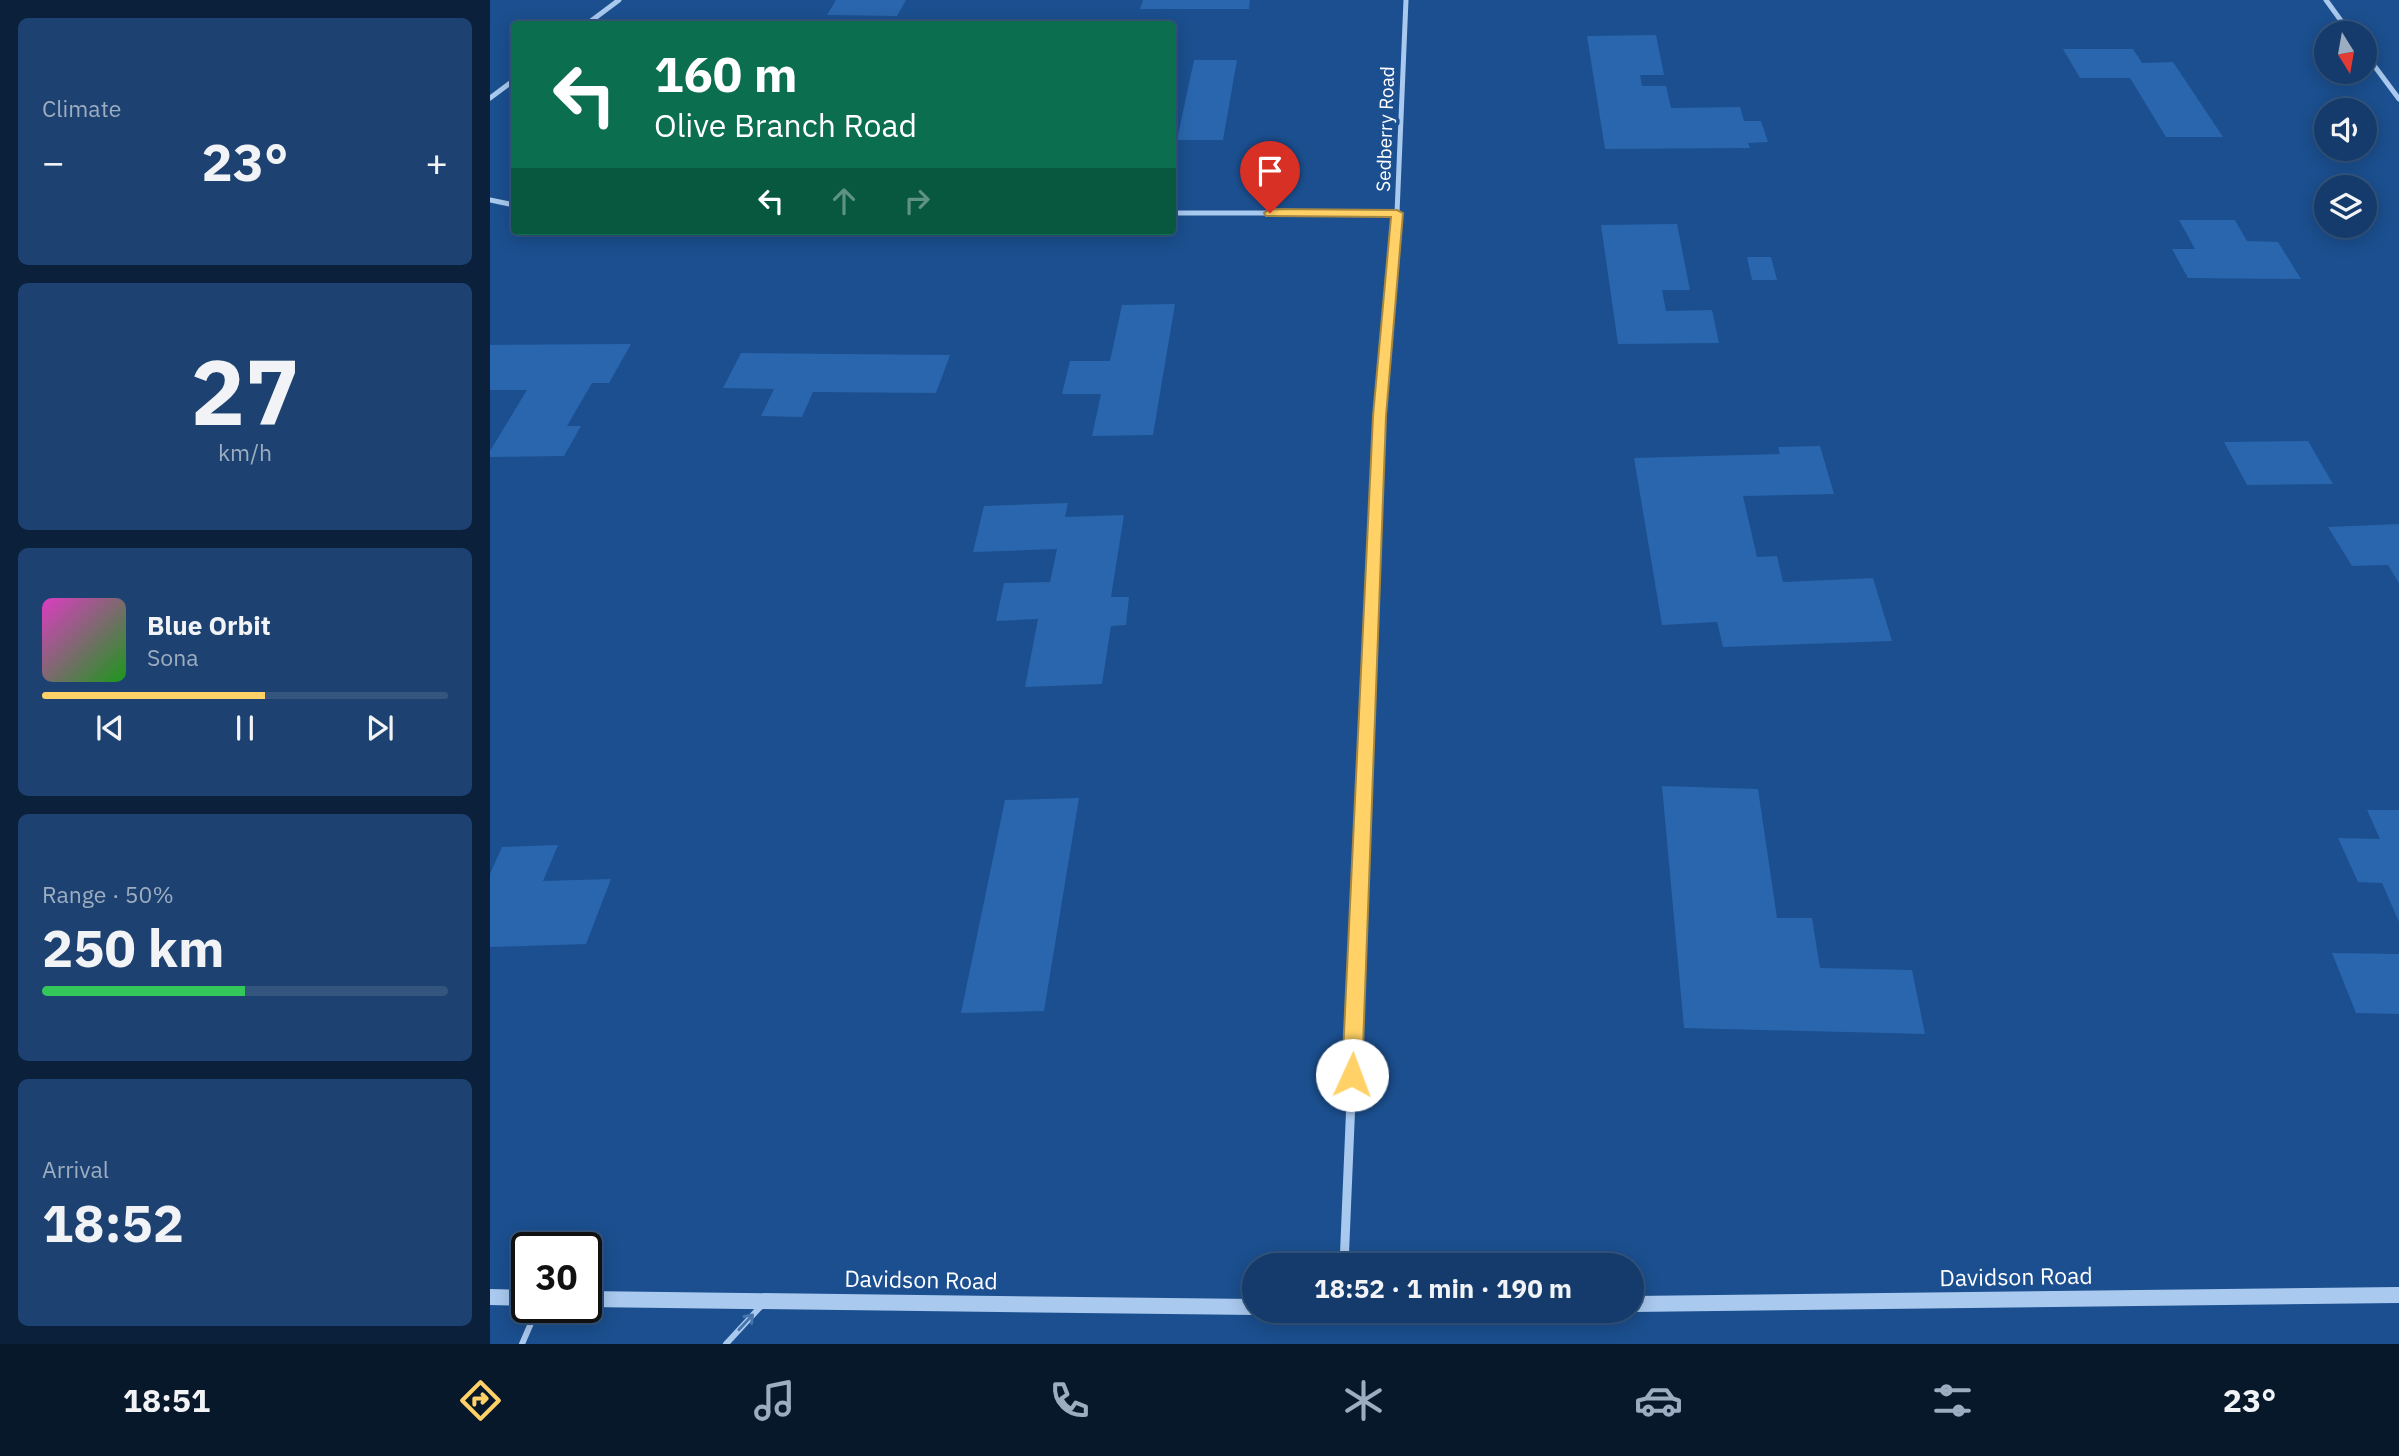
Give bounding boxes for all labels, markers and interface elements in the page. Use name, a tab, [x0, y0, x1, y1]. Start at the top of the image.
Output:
north arrow	[2314, 21, 2376, 84]
map controls	[2314, 21, 2377, 238]
text: 160 m	[654, 42, 798, 105]
icon: left	[539, 49, 630, 140]
street label: Sedberry Road	[1371, 66, 1399, 192]
text: Climate	[42, 93, 121, 123]
button: sound	[2314, 98, 2377, 161]
text: Olive Branch Road	[654, 104, 917, 146]
text: 23°	[202, 128, 288, 195]
text: −	[42, 137, 65, 186]
text: +	[425, 137, 448, 186]
pin	[1240, 141, 1300, 213]
icon: arrive	[1251, 152, 1289, 190]
button: layers	[2314, 175, 2377, 238]
icon: left	[752, 182, 790, 220]
icon: ahead	[825, 182, 863, 220]
icon: right	[898, 182, 936, 220]
text: 27	[190, 332, 300, 450]
text: km/h	[218, 437, 272, 467]
text: Blue Orbit	[147, 608, 271, 642]
text: Sona	[147, 642, 199, 672]
icon: previous	[91, 709, 129, 747]
icon: pause	[226, 709, 264, 747]
icon: next	[361, 709, 399, 747]
text: Range · 50%	[42, 879, 174, 909]
text: 250 km	[42, 914, 224, 981]
position arrow	[1315, 1038, 1389, 1112]
text: Arrival	[42, 1154, 109, 1184]
text: 18:52	[42, 1189, 184, 1256]
speed limit sign: 30	[511, 1232, 602, 1323]
street label: Davidson Road	[1939, 1260, 2093, 1292]
street label: Davidson Road	[844, 1263, 998, 1295]
text: 18:52 · 1 min · 190 m	[1314, 1271, 1572, 1305]
one-way arrow	[738, 1314, 755, 1331]
icon: directions	[456, 1376, 505, 1425]
icon: music	[750, 1376, 799, 1425]
icon: phone	[1045, 1376, 1094, 1425]
icon: climate	[1339, 1376, 1388, 1425]
icon: car	[1634, 1376, 1683, 1425]
icon: filters	[1928, 1376, 1977, 1425]
text: 18:51	[123, 1379, 210, 1421]
text: 23°	[2223, 1379, 2276, 1421]

